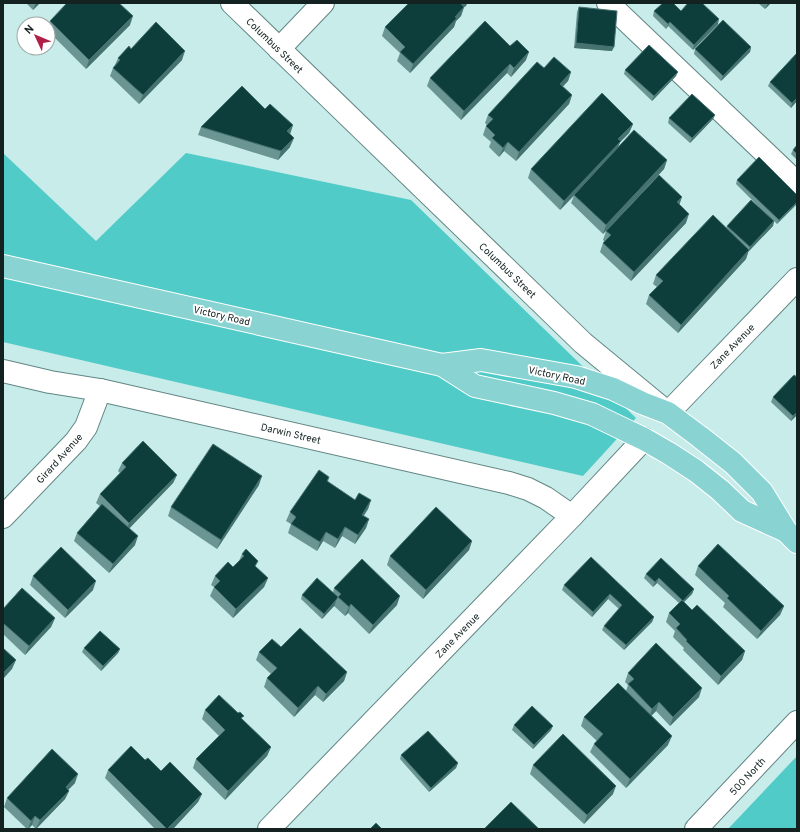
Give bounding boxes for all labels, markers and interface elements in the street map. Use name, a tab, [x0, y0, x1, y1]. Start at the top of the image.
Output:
street label: Columbus Street	[243, 15, 306, 77]
north arrow	[16, 16, 56, 56]
text: N	[22, 22, 37, 37]
street label: Columbus Street	[476, 240, 539, 302]
street label: Victory Road	[192, 304, 251, 329]
street label: Zane Avenue	[708, 322, 758, 373]
street label: Victory Road	[527, 364, 586, 389]
street label: Darwin Street	[259, 421, 322, 448]
street label: Girard Avenue	[34, 431, 86, 487]
street label: Zane Avenue	[433, 611, 483, 662]
street label: 500 North	[727, 755, 769, 799]

